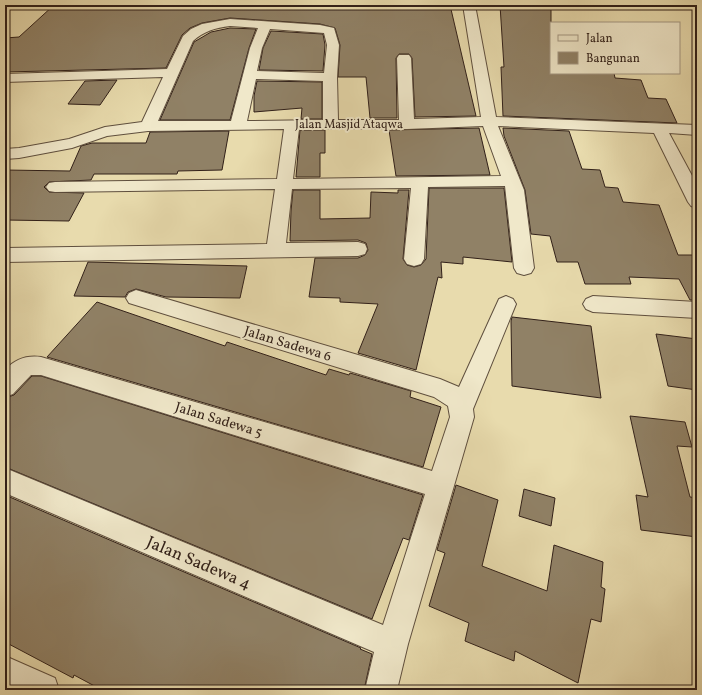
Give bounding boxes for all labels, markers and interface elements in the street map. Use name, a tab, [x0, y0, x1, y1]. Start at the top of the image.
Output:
legend	[550, 22, 680, 74]
text: Jalan	[586, 31, 613, 47]
text: Bangunan	[586, 51, 640, 67]
street label: Jalan Masjid Ataqwa	[295, 117, 403, 133]
street label: Jalan Sadewa 6	[241, 322, 334, 367]
street label: Jalan Sadewa 5	[173, 398, 265, 443]
street label: Jalan Sadewa 4	[143, 531, 254, 596]

